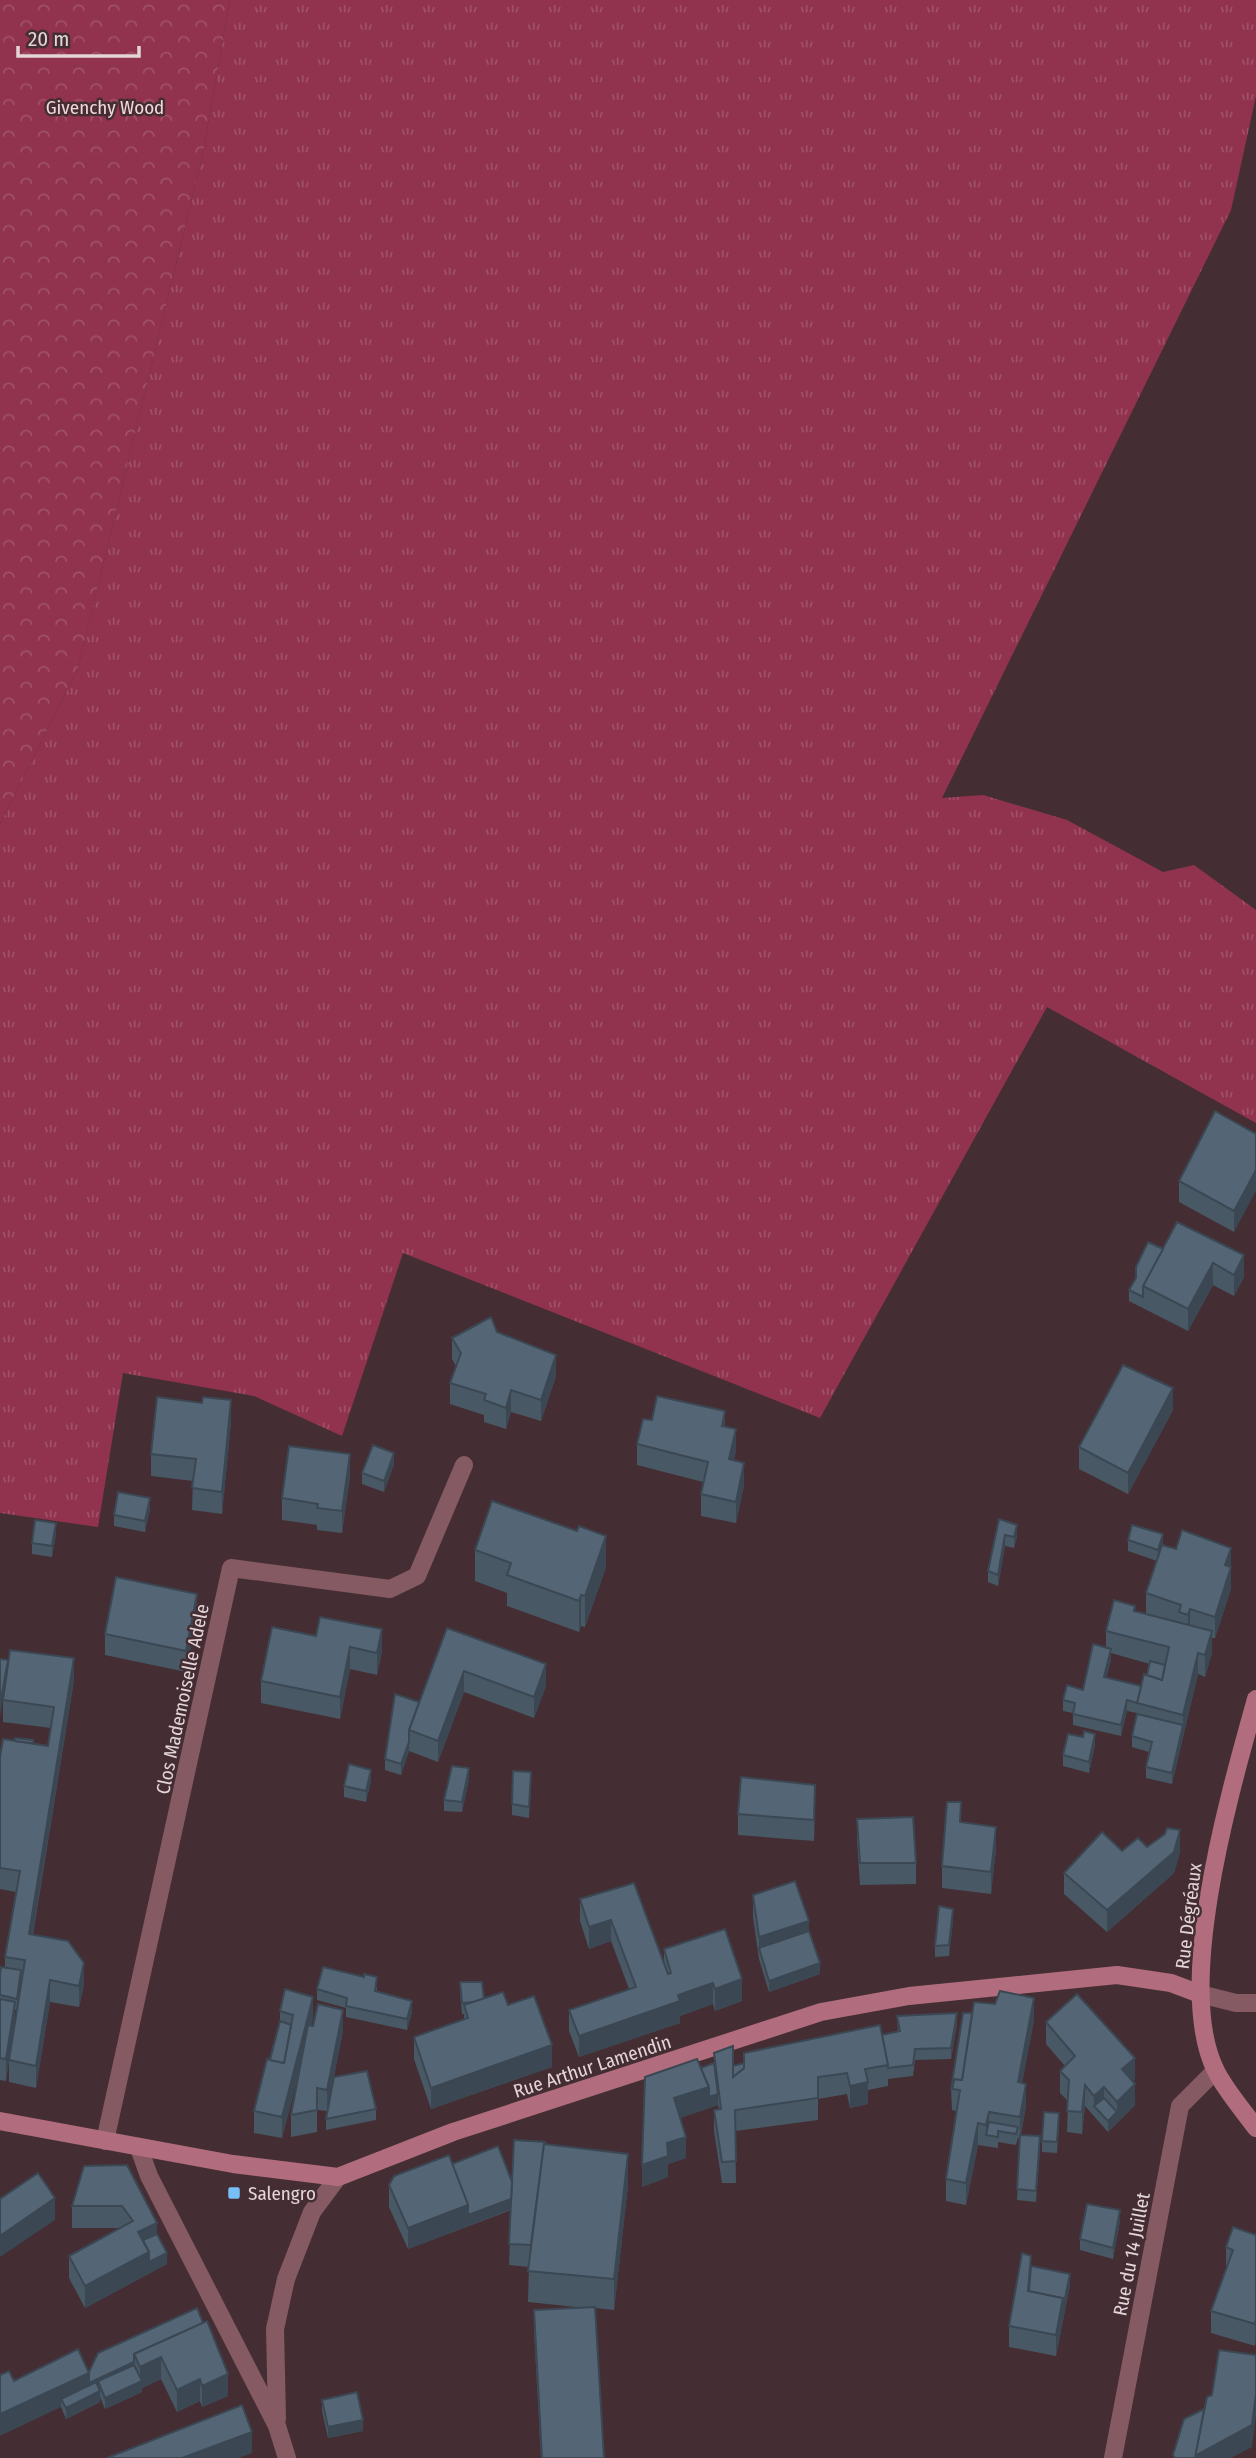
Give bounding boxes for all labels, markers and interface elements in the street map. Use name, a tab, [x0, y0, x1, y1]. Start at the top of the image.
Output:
scale bar	[18, 14, 138, 58]
text: 20 m	[28, 26, 69, 52]
park label: Givenchy Wood	[46, 96, 164, 119]
street label: Clos Mademoiselle Adele	[151, 1602, 214, 1796]
street label: Rue Dégréaux	[1171, 1861, 1206, 1970]
street label: Rue Arthur Lamendin	[510, 2030, 674, 2103]
place label: Salengro	[248, 2182, 316, 2205]
marker: Salengro	[226, 2185, 242, 2201]
street label: Rue du 14 Juillet	[1108, 2190, 1155, 2318]

